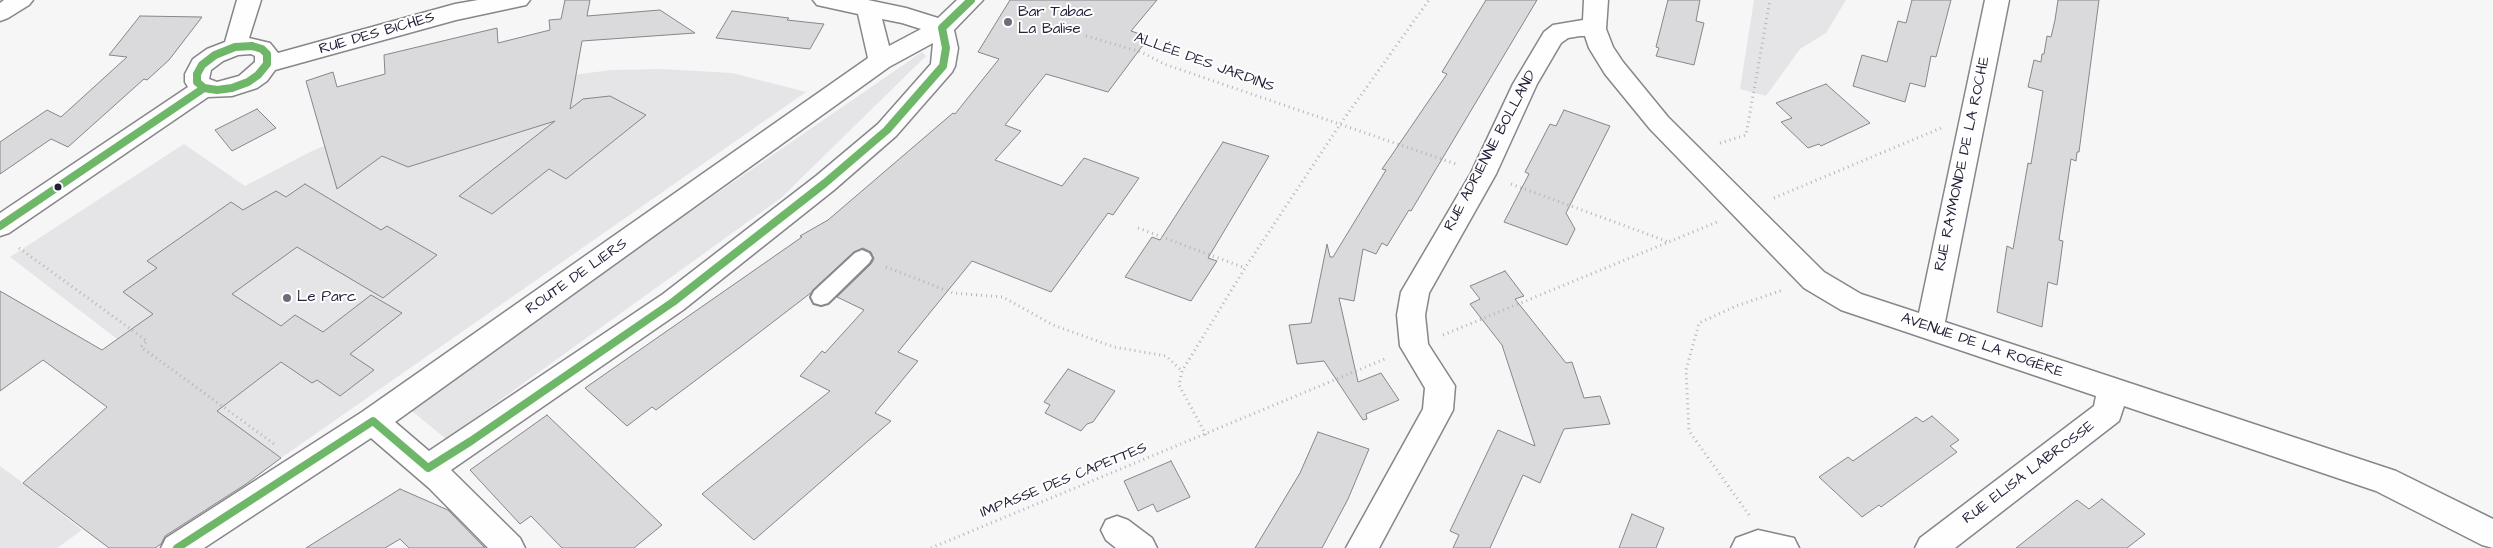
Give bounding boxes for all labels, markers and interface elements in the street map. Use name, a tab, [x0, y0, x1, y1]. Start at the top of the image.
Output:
place label: Bar Tabac La Balise	[1018, 4, 1093, 39]
street label: RUE DES BICHES	[317, 9, 437, 59]
marker: Bar Tabac La Balise	[1002, 16, 1014, 28]
street label: ALLÉE DES JARDINS	[1132, 29, 1276, 97]
street label: RUE RAYMONDE DE LA ROCHE	[1931, 55, 1995, 273]
street label: RUE ADRIENNE BOLLAND	[1441, 68, 1541, 234]
unlabelled marker	[53, 182, 63, 192]
street label: ROUTE DE LIERS	[523, 235, 631, 319]
place label: Le Parc	[297, 289, 356, 307]
marker: Le Parc	[281, 292, 293, 304]
street label: AVENUE DE LA ROGÈRE	[1898, 310, 2066, 382]
street label: RUE ELISA LABROSSE	[1960, 418, 2098, 528]
street label: IMPASSE DES CAPETTES	[978, 439, 1150, 523]

